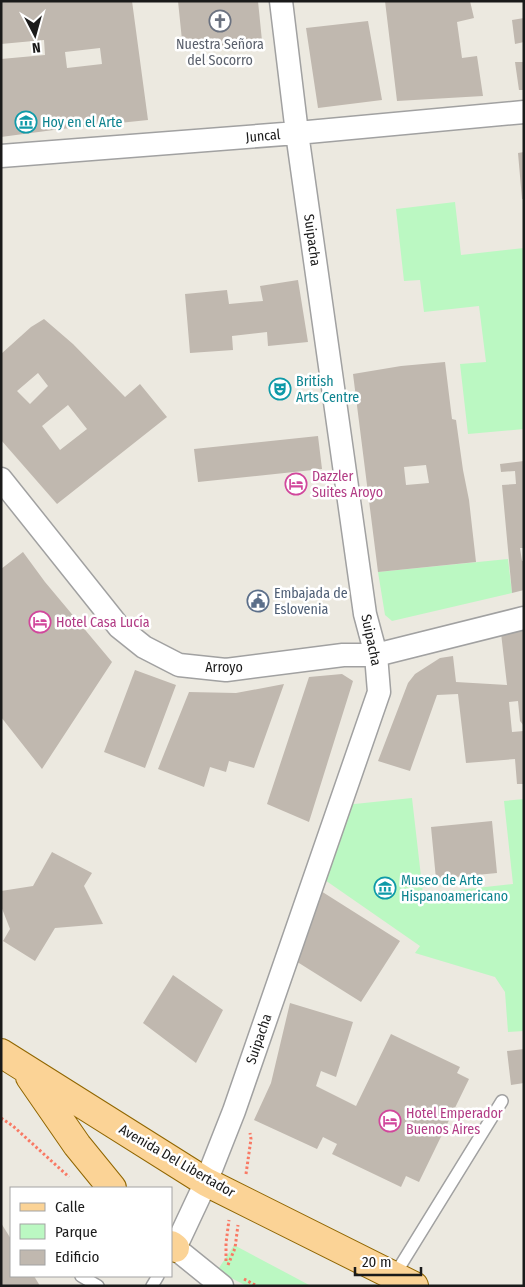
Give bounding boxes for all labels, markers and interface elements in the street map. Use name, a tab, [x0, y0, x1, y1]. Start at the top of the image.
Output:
church icon: Nuestra Señora del Socorro	[208, 9, 232, 33]
north arrow	[10, 10, 60, 60]
place label: Nuestra Señora del Socorro	[176, 36, 264, 69]
text: N	[31, 39, 41, 56]
museum icon: Hoy en el Arte	[14, 110, 38, 134]
place label: Hoy en el Arte	[42, 114, 122, 131]
street label: Juncal	[245, 126, 281, 146]
street label: Suipacha	[300, 213, 324, 267]
place label: British Arts Centre	[296, 373, 359, 406]
theatre icon: British Arts Centre	[268, 377, 292, 401]
place label: Dazzler Suites Aroyo	[312, 468, 383, 501]
hotel icon: Dazzler Suites Aroyo	[284, 472, 308, 496]
place label: Embajada de Eslovenia	[274, 585, 348, 618]
public building icon: Embajada de Eslovenia	[246, 589, 270, 613]
hotel icon: Hotel Casa Lucía	[28, 610, 52, 634]
street label: Suipacha	[357, 613, 385, 667]
place label: Hotel Casa Lucía	[56, 614, 150, 631]
street label: Arroyo	[205, 659, 243, 676]
place label: Museo de Arte Hispanoamericano	[401, 872, 508, 905]
museum icon: Museo de Arte Hispanoamericano	[373, 876, 397, 900]
street label: Suipacha	[242, 1011, 276, 1066]
place label: Hotel Emperador Buenos Aires	[406, 1105, 503, 1138]
hotel icon: Hotel Emperador Buenos Aires	[378, 1109, 402, 1133]
street label: Avenida Del Libertador	[116, 1121, 238, 1201]
legend	[10, 1187, 172, 1277]
text: Calle	[55, 1198, 85, 1216]
text: Parque	[55, 1223, 98, 1241]
scale bar	[355, 1244, 421, 1276]
text: Edificio	[55, 1248, 100, 1266]
text: 20 m	[362, 1253, 392, 1271]

